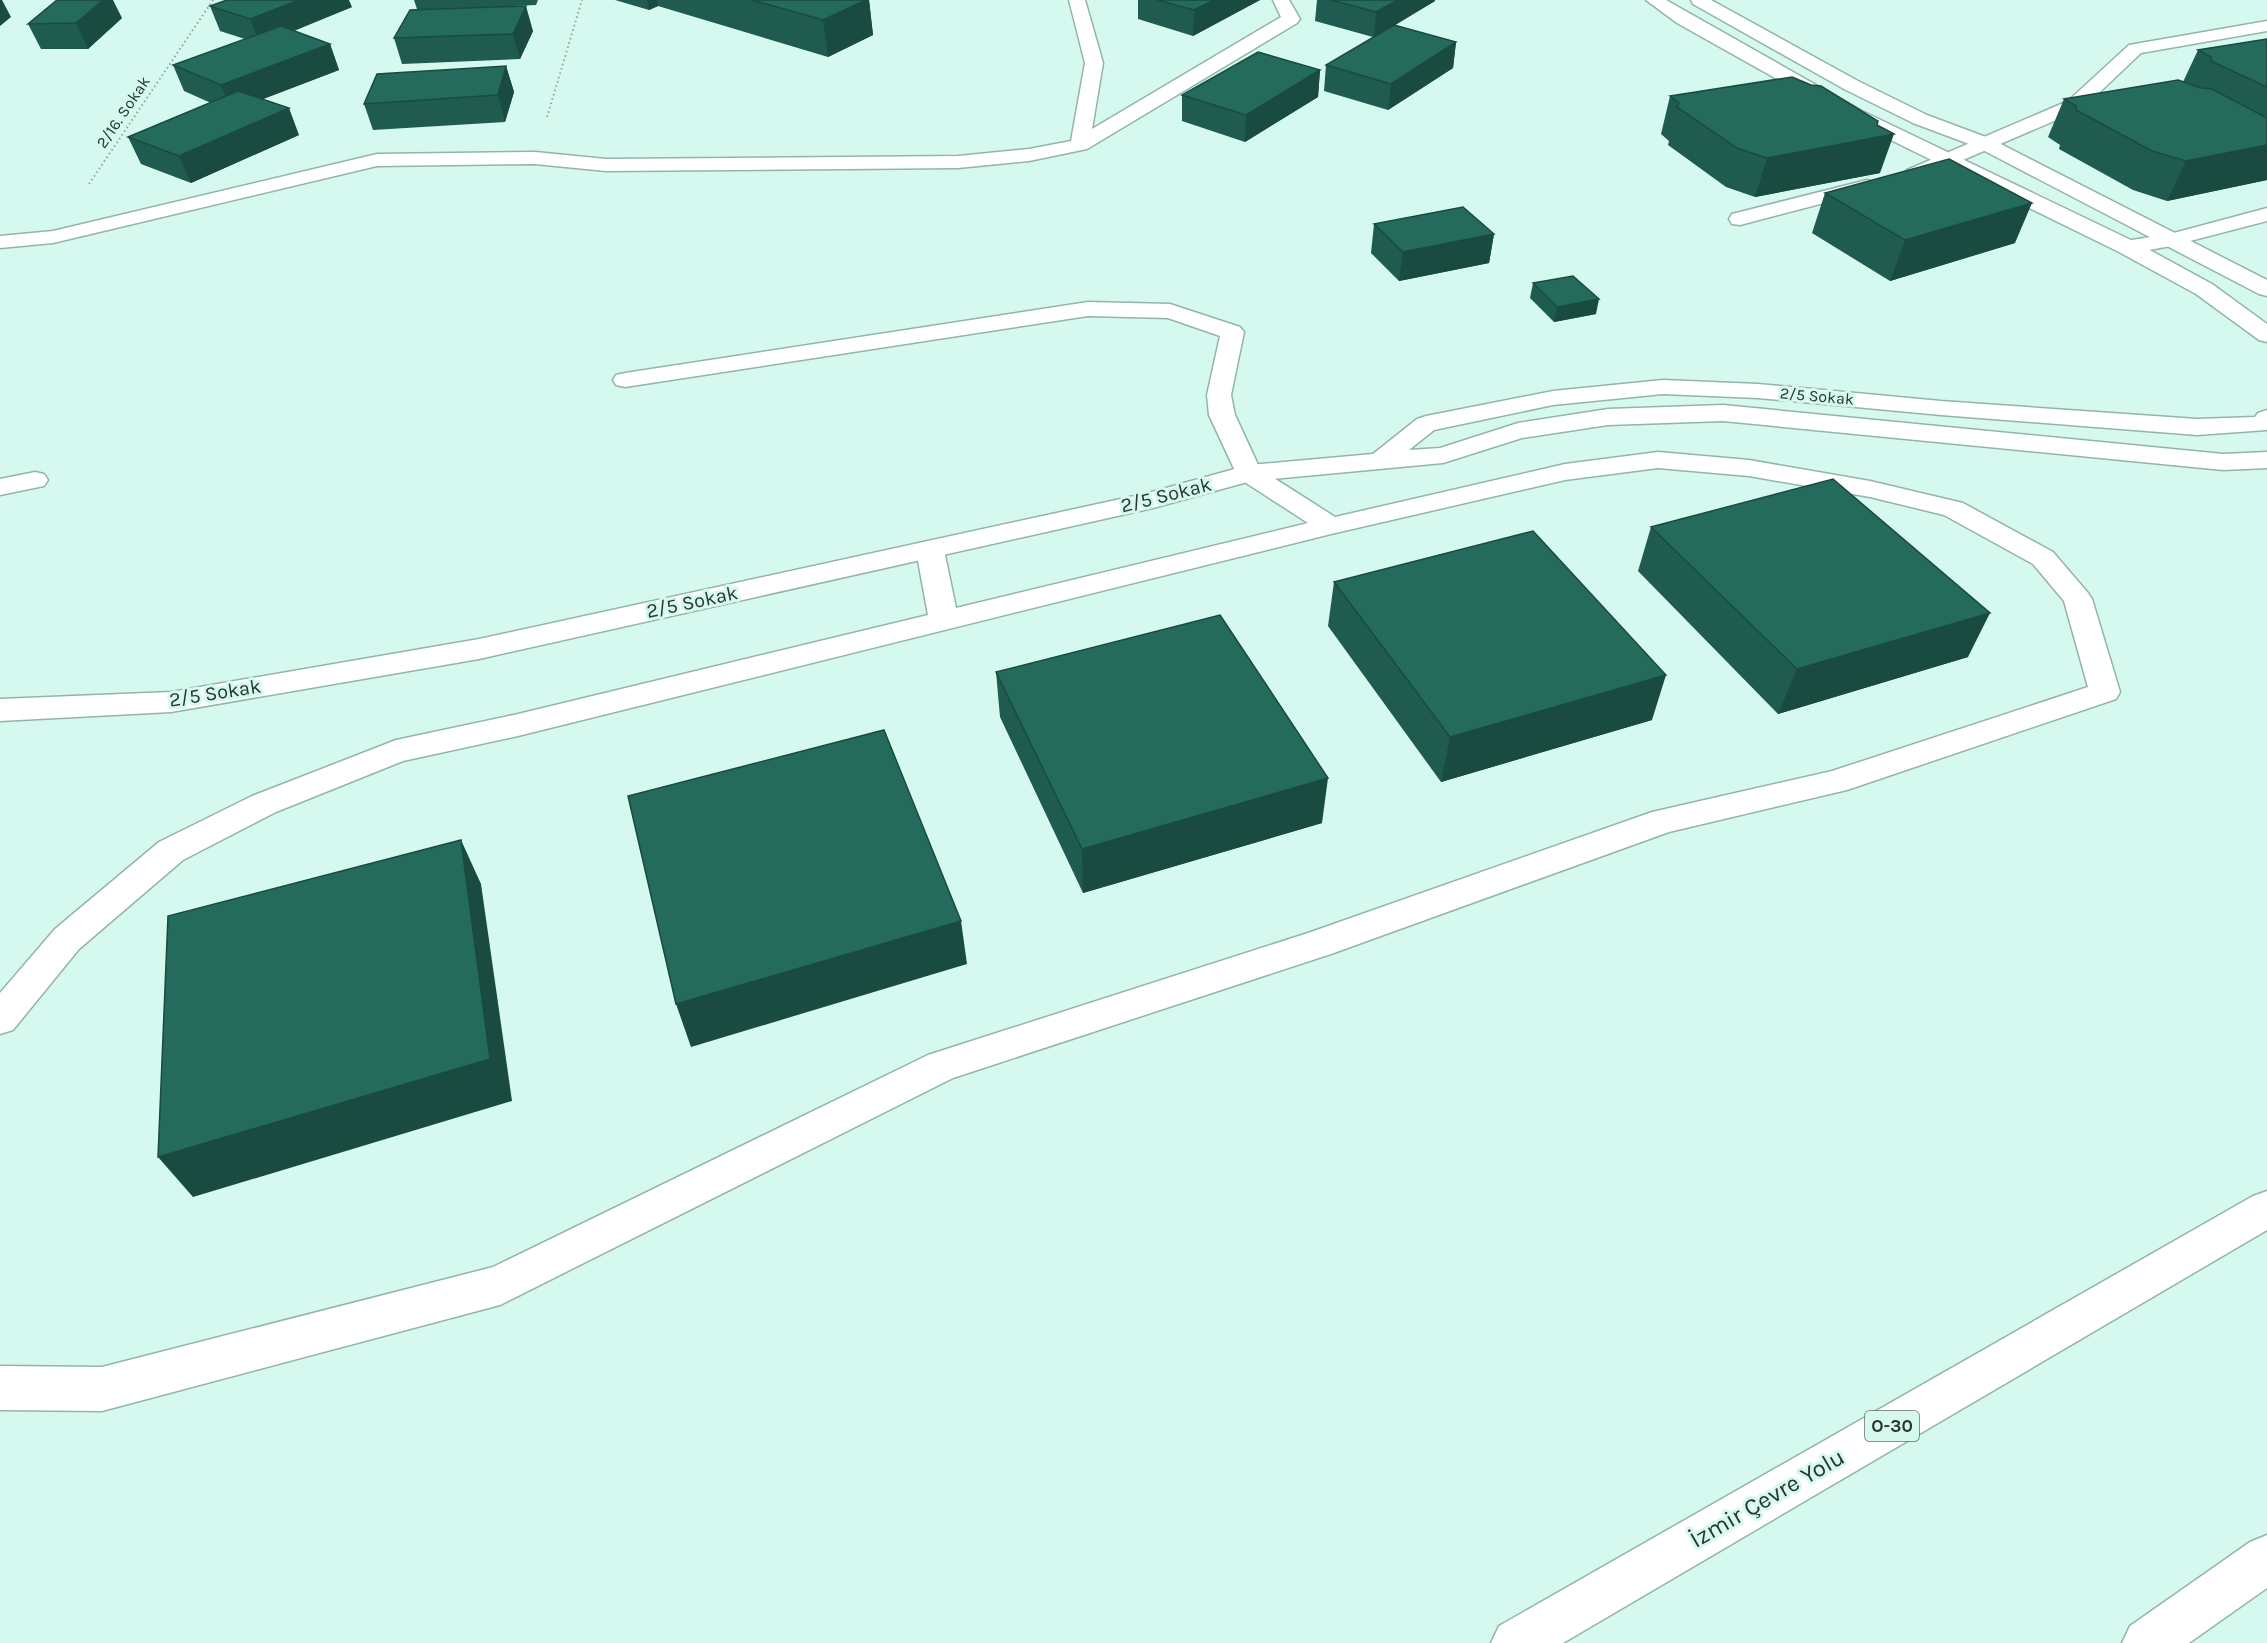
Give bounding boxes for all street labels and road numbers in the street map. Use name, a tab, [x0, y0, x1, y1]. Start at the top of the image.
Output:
street label: 2/16. Sokak	[92, 72, 154, 152]
street label: 2/5 Sokak	[1779, 383, 1855, 409]
street label: 2/5 Sokak	[1118, 473, 1214, 517]
street label: 2/5 Sokak	[644, 581, 740, 623]
street label: 2/5 Sokak	[167, 674, 263, 712]
road number: O-30	[1865, 1411, 1919, 1441]
street label: İzmir Çevre Yolu	[1685, 1442, 1849, 1554]

